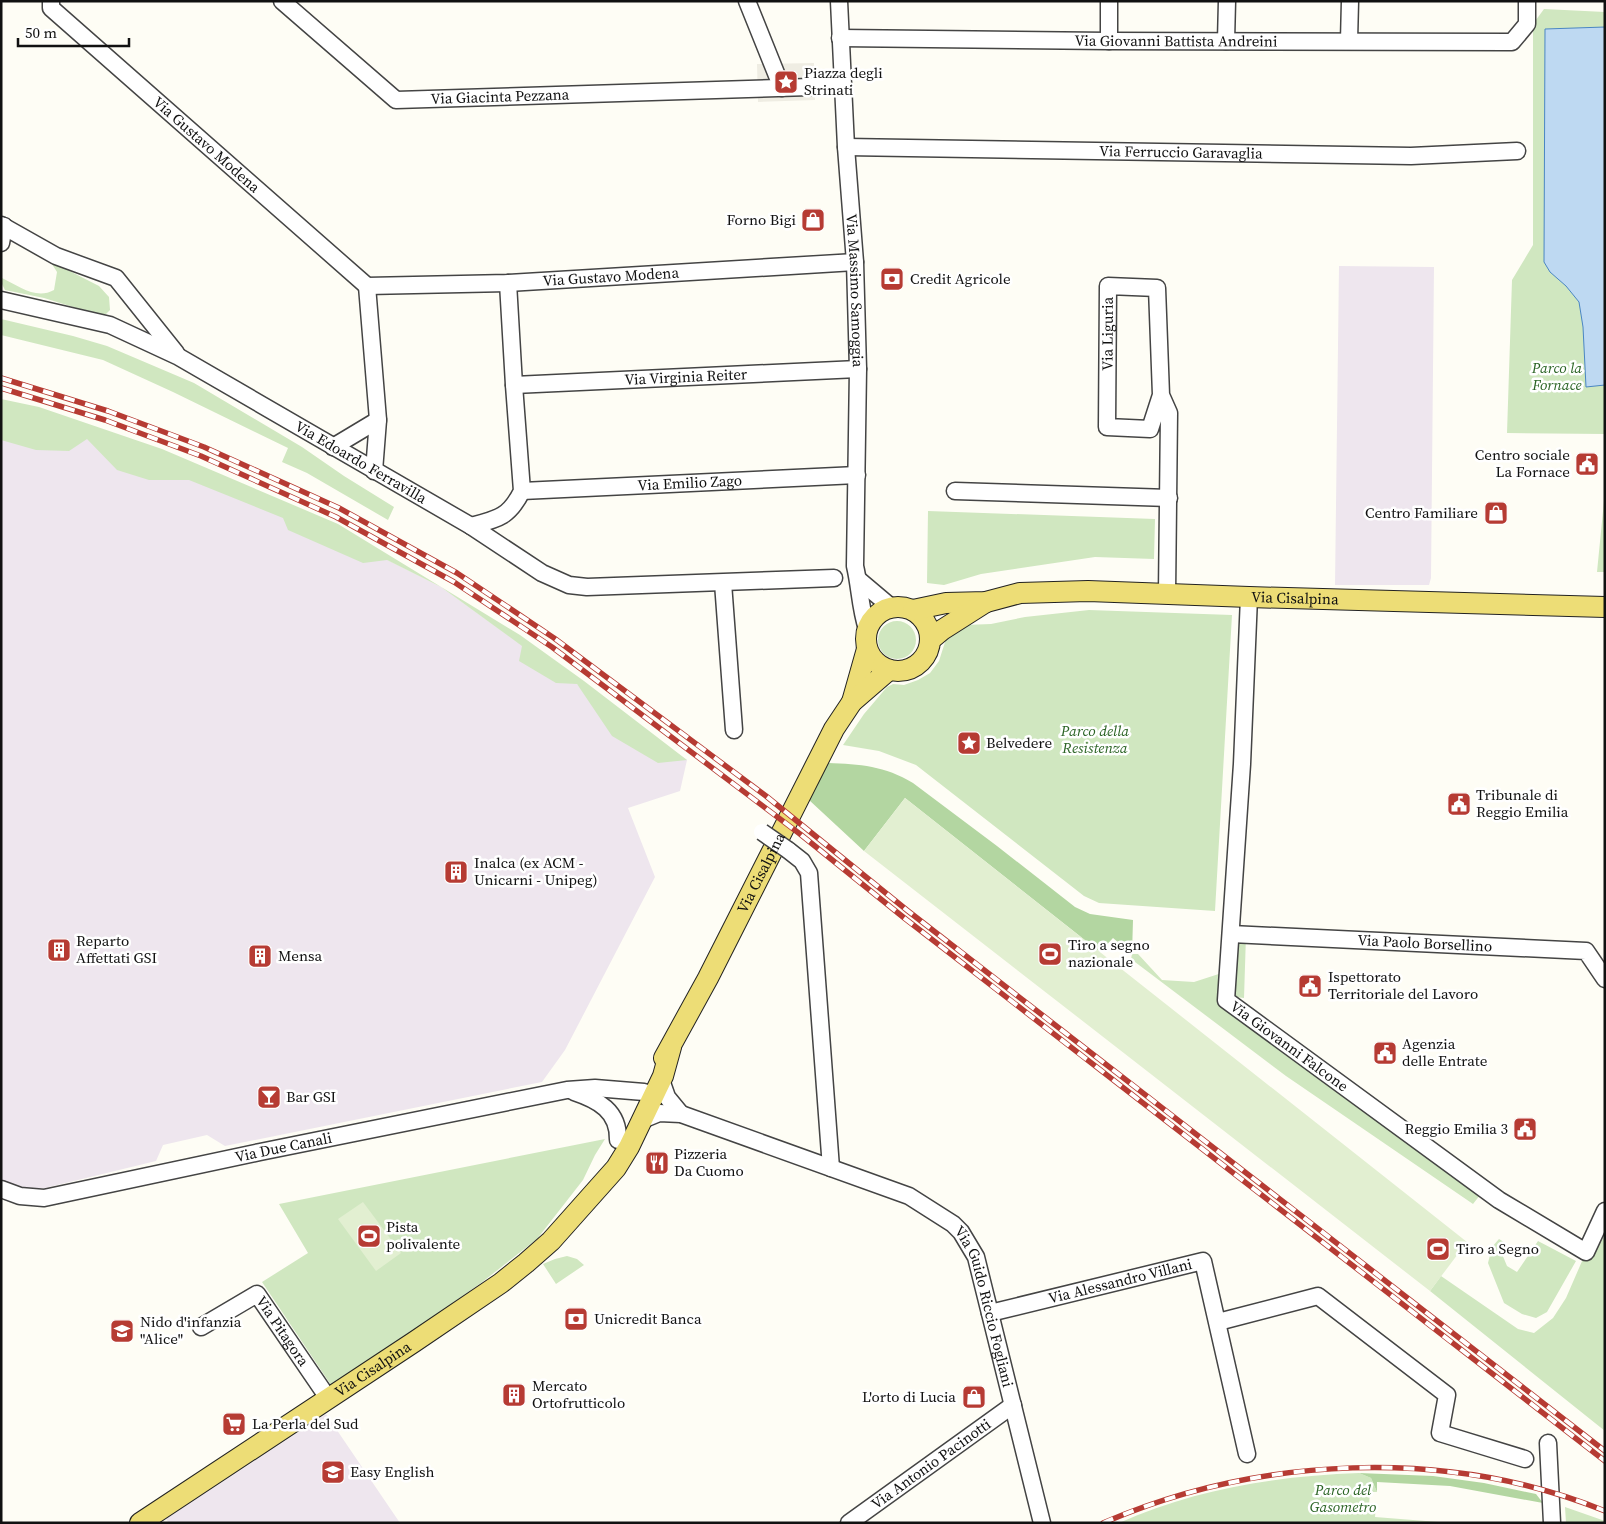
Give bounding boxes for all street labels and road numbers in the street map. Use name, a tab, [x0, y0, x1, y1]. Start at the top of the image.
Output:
street label: Via Giovanni Battista Andreini	[1074, 30, 1277, 51]
street label: Via Giacinta Pezzana	[430, 84, 570, 109]
street label: Via Gustavo Modena	[149, 91, 265, 198]
street label: Via Ferruccio Garavaglia	[1099, 140, 1263, 164]
street label: Via Massimo Samoggia	[841, 213, 869, 368]
street label: Via Gustavo Modena	[542, 262, 680, 291]
street label: Via Liguria	[1096, 296, 1118, 371]
street label: Via Virginia Reiter	[624, 363, 748, 390]
street label: Via Edoardo Ferravilla	[291, 415, 431, 508]
street label: Via Emilio Zago	[637, 470, 743, 495]
street label: Via Cisalpina	[1251, 586, 1339, 610]
street label: Via Cisalpina	[732, 829, 790, 917]
street label: Via Paolo Borsellino	[1357, 929, 1493, 956]
street label: Via Giovanni Falcone	[1226, 995, 1353, 1096]
street label: Via Due Canali	[233, 1127, 334, 1167]
street label: Via Guido Riccio Fogliani	[950, 1220, 1019, 1389]
street label: Via Alessandro Villani	[1046, 1253, 1194, 1308]
street label: Via Pitagora	[251, 1292, 314, 1370]
street label: Via Cisalpina	[330, 1336, 415, 1402]
street label: Via Antonio Pacinotti	[867, 1413, 995, 1514]

